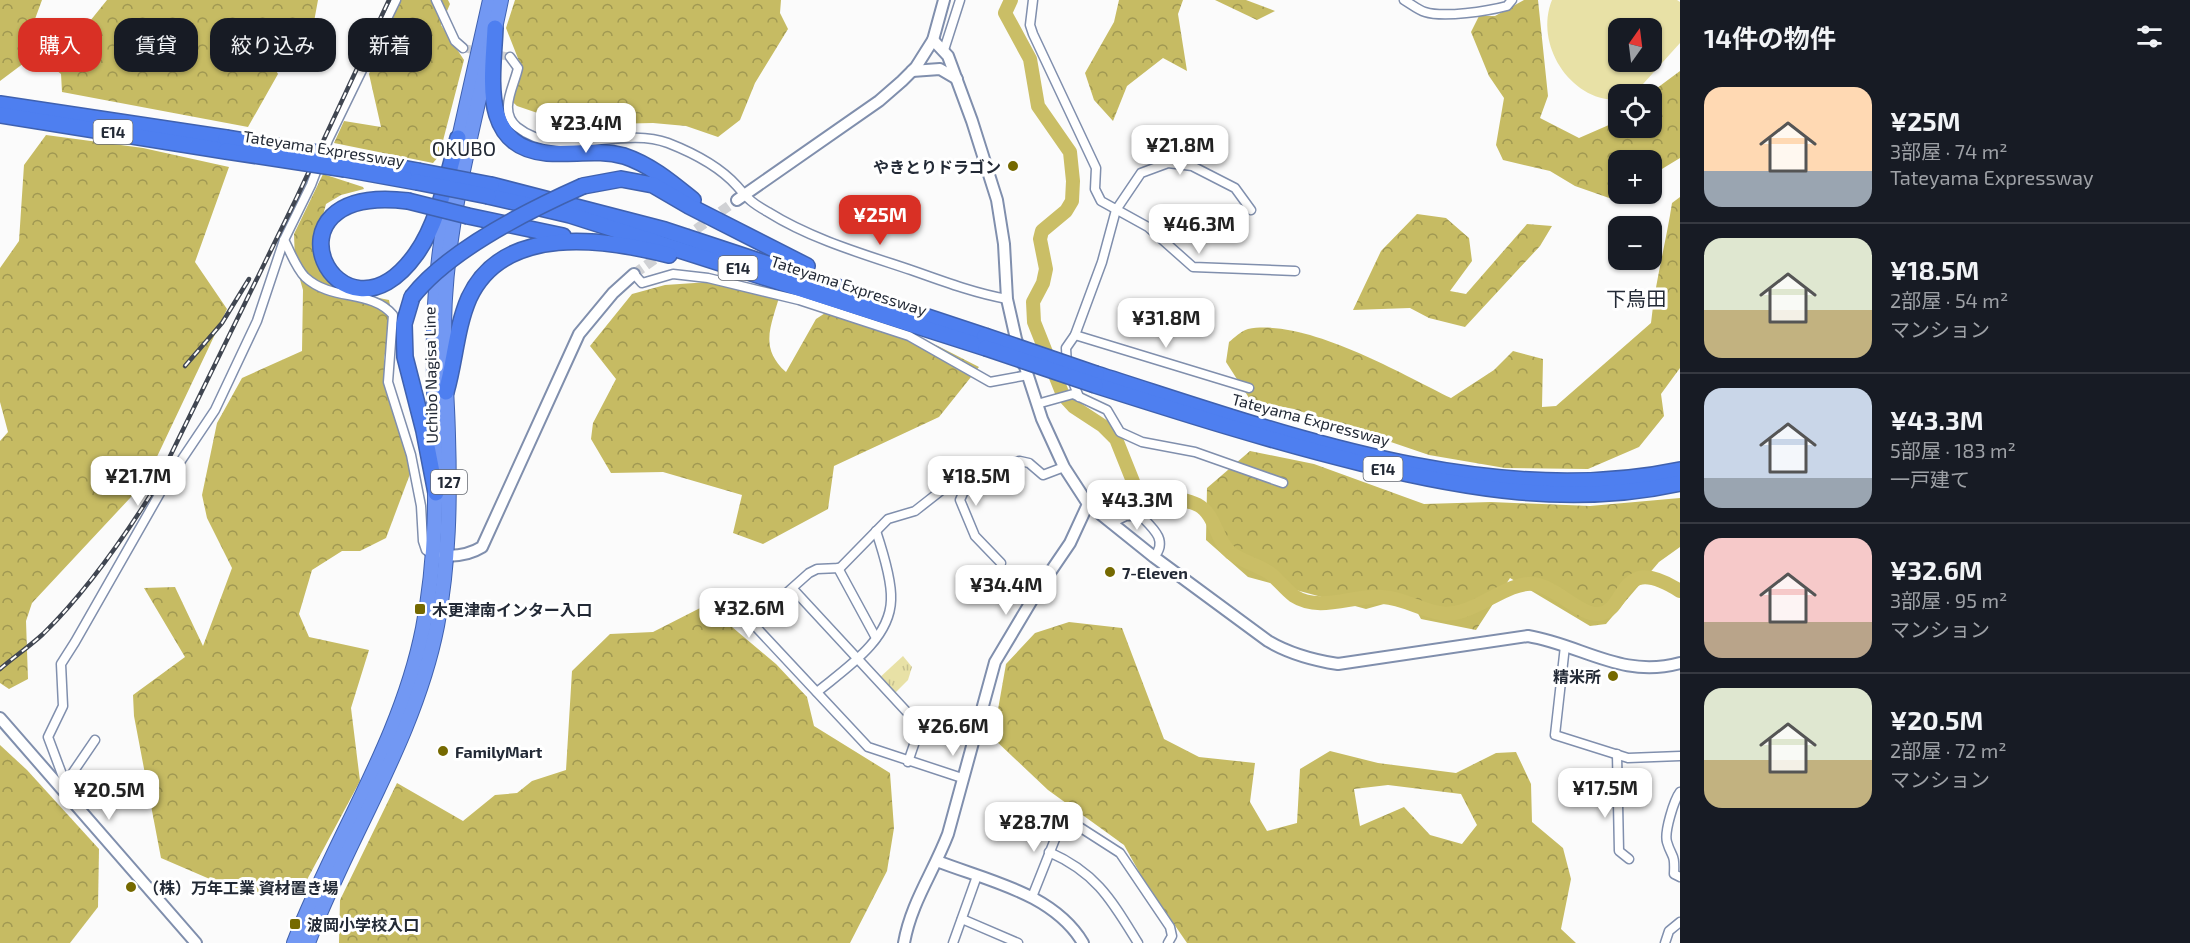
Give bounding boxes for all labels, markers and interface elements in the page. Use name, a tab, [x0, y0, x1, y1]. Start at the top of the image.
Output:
chip: 購入	[18, 18, 102, 72]
chip: 賃貸	[114, 18, 198, 72]
chip: 絞り込み	[210, 18, 336, 72]
chip: 新着	[348, 18, 432, 72]
north arrow	[1608, 18, 1662, 72]
map controls	[1608, 18, 1662, 270]
icon: filters	[2133, 20, 2166, 53]
text: 14件の物件	[1704, 22, 1836, 53]
button: locate	[1608, 84, 1662, 138]
pin: ¥23.4M	[537, 103, 635, 154]
text: ¥25M	[1890, 105, 1961, 136]
text: ¥23.4M	[550, 110, 622, 134]
icon: home	[1752, 111, 1824, 183]
road number: E14	[94, 120, 132, 144]
pin: ¥21.8M	[1131, 125, 1229, 176]
street label: Tateyama Expressway	[242, 126, 406, 170]
text: ¥21.8M	[1145, 132, 1215, 156]
district label: OKUBO	[432, 136, 496, 160]
text: 3部屋 · 74 m²	[1890, 139, 2008, 163]
button: +	[1608, 150, 1662, 204]
place label: やきとりドラゴン	[873, 157, 1001, 176]
marker: やきとりドラゴン	[1006, 159, 1020, 173]
text: Tateyama Expressway	[1890, 165, 2094, 189]
pin: ¥25M	[844, 195, 916, 246]
text: ¥25M	[853, 202, 907, 226]
pin: ¥46.3M	[1150, 204, 1248, 255]
text: ¥46.3M	[1163, 211, 1235, 235]
button: −	[1608, 216, 1662, 270]
street label: Tateyama Expressway	[769, 251, 930, 319]
text: ¥18.5M	[1890, 254, 1979, 285]
road number: E14	[718, 256, 758, 280]
icon: home	[1752, 262, 1824, 334]
district label: 下烏田	[1606, 286, 1666, 310]
text: 2部屋 · 54 m²	[1890, 288, 2008, 312]
pin: ¥31.8M	[1117, 298, 1215, 349]
text: ¥31.8M	[1132, 305, 1200, 329]
street label: Uchibo Nagisa Line	[419, 306, 441, 444]
text: マンション	[1890, 317, 1990, 341]
street label: Tateyama Expressway	[1230, 389, 1393, 449]
text: ¥43.3M	[1890, 404, 1983, 435]
icon: home	[1752, 412, 1824, 484]
text: 5部屋 · 183 m²	[1890, 438, 2016, 462]
pin: ¥21.7M	[89, 456, 187, 507]
pin: ¥18.5M	[927, 456, 1025, 507]
road number: E14	[1364, 457, 1402, 481]
text: ¥21.7M	[105, 463, 171, 487]
text: ¥18.5M	[942, 463, 1010, 487]
text: 一戸建て	[1890, 467, 1970, 491]
road number: 127	[431, 470, 467, 494]
pin: ¥43.3M	[1088, 480, 1186, 531]
text: ¥43.3M	[1101, 487, 1173, 511]
text: ¥32.6M	[1890, 554, 1983, 585]
icon: home	[1752, 562, 1824, 634]
place label: 7-Eleven	[1122, 563, 1188, 582]
pin: ¥34.4M	[957, 565, 1055, 616]
marker: 7-Eleven	[1103, 565, 1117, 579]
text: ¥34.4M	[969, 572, 1043, 596]
pin: ¥32.6M	[700, 588, 798, 639]
text: 3部屋 · 95 m²	[1890, 588, 2007, 612]
text: ¥32.6M	[713, 595, 785, 619]
place label: 木更津南インター入口	[432, 600, 592, 619]
marker: 木更津南インター入口	[413, 602, 427, 616]
text: マンション	[1890, 617, 1990, 641]
place label: 精米所	[1553, 667, 1601, 686]
marker: 精米所	[1606, 669, 1620, 683]
text: ¥20.5M	[1890, 704, 1983, 735]
pin: ¥26.6M	[904, 706, 1002, 757]
icon: home	[1752, 712, 1824, 784]
text: ¥26.6M	[917, 713, 989, 737]
text: 2部屋 · 72 m²	[1890, 738, 2007, 762]
place label: FamilyMart	[455, 742, 543, 762]
marker: FamilyMart	[436, 744, 450, 758]
text: マンション	[1890, 767, 1990, 791]
pin: ¥17.5M	[1556, 768, 1654, 819]
pin: ¥20.5M	[60, 770, 158, 821]
text: ¥17.5M	[1572, 775, 1638, 799]
text: ¥20.5M	[73, 777, 145, 801]
pin: ¥28.7M	[985, 802, 1083, 853]
text: ¥28.7M	[999, 809, 1069, 833]
place label: （株）万年工業 資材置き場	[143, 878, 338, 897]
marker: （株）万年工業 資材置き場	[124, 880, 138, 894]
place label: 波岡小学校入口	[307, 915, 419, 934]
marker: 波岡小学校入口	[288, 917, 302, 931]

